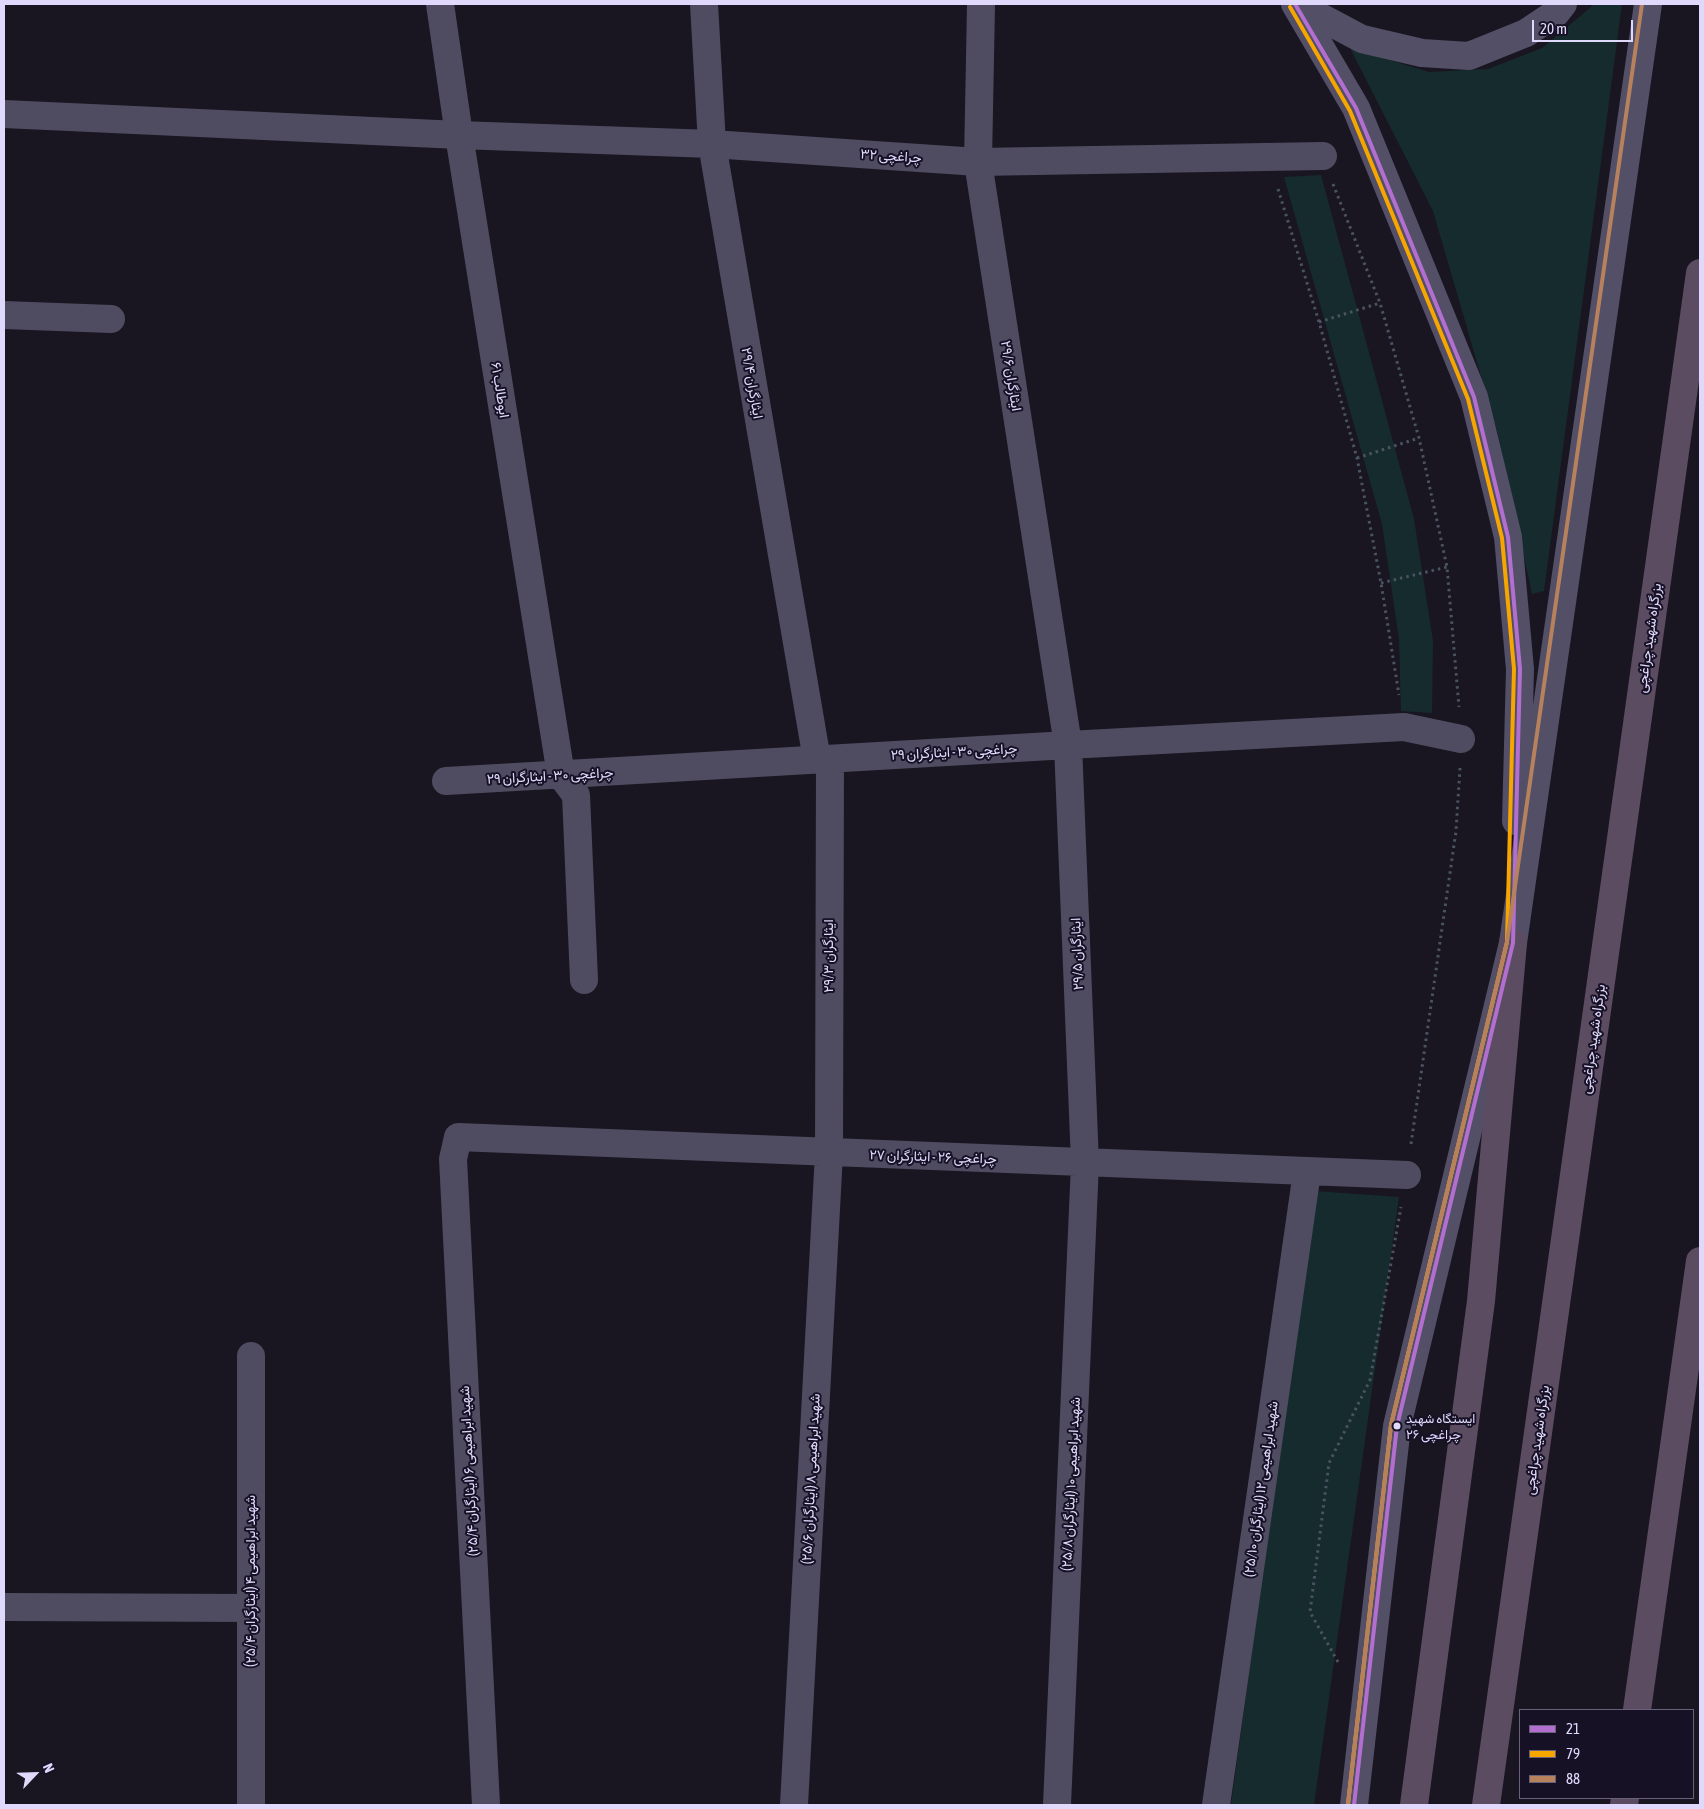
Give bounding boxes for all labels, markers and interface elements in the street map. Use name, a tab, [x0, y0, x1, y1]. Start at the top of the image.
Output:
scale bar	[1534, 10, 1635, 42]
text: 20 m	[1540, 20, 1567, 37]
street label: چراغچی ۳۲	[860, 145, 922, 167]
street label: ایثارگران ۲۹/۶	[997, 340, 1025, 412]
street label: ایثارگران ۲۹/۴	[737, 346, 767, 420]
street label: ابوطالب ۶۱	[487, 361, 513, 419]
street label: بزرگراه شهید چراغچی	[1633, 582, 1665, 694]
street label: چراغچی ۳۰ - ایثارگران ۲۹	[890, 740, 1018, 764]
street label: چراغچی ۳۰ - ایثارگران ۲۹	[486, 764, 614, 788]
street label: ایثارگران ۲۹/۵	[1067, 917, 1087, 991]
street label: ایثارگران ۲۹/۳	[821, 919, 837, 993]
street label: بزرگراه شهید چراغچی	[1577, 983, 1609, 1095]
street label: چراغچی ۲۶ - ایثارگران ۲۷	[869, 1146, 997, 1168]
street label: بزرگراه شهید چراغچی	[1521, 1384, 1553, 1496]
street label: شهید ابراهیمی ۶ (ایثارگران ۲۵/۴)	[456, 1385, 482, 1557]
street label: شهید ابراهیمی ۸ (ایثارگران ۲۵/۶)	[798, 1393, 824, 1565]
street label: شهید ابراهیمی ۱۰ (ایثارگران ۲۵/۸)	[1058, 1397, 1084, 1571]
street label: شهید ابراهیمی ۱۲ (ایثارگران ۲۵/۱۰)	[1240, 1400, 1282, 1578]
place label: ایستگاه شهید چراغچی ۲۶	[1406, 1411, 1475, 1442]
marker: ایستگاه شهید چراغچی ۲۶	[1392, 1421, 1402, 1431]
street label: شهید ابراهیمی ۴ (ایثارگران ۲۵/۴)	[243, 1495, 259, 1667]
legend	[1519, 1709, 1694, 1799]
text: 21	[1566, 1720, 1580, 1737]
text: 79	[1566, 1745, 1580, 1762]
north arrow	[10, 1749, 60, 1799]
text: N	[40, 1761, 58, 1775]
text: 88	[1566, 1770, 1580, 1787]

